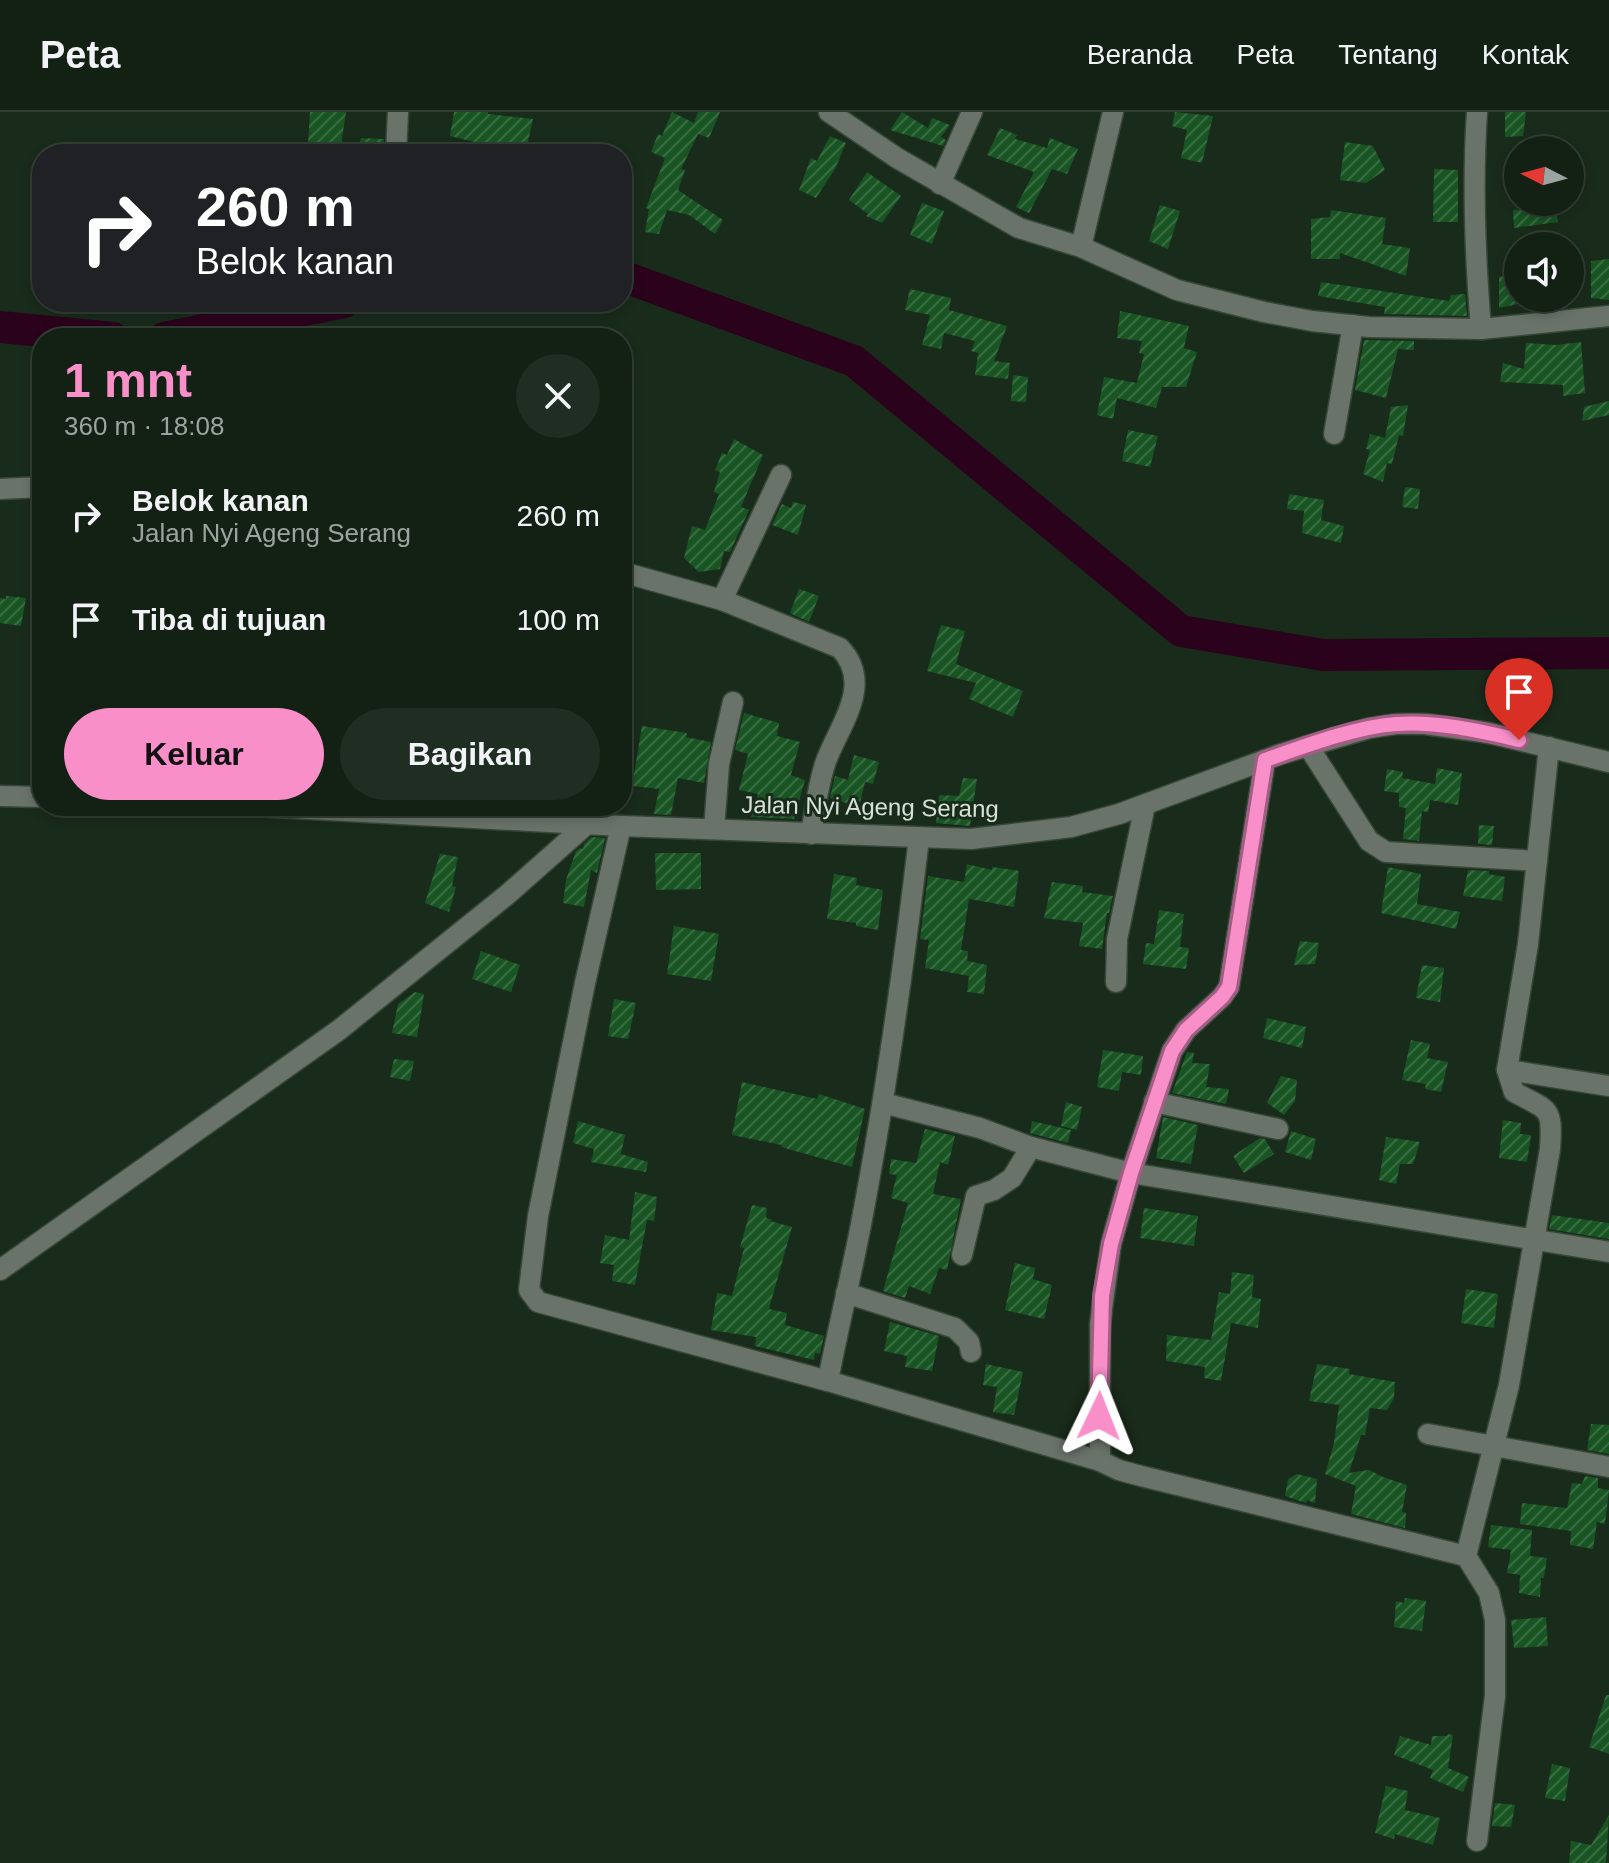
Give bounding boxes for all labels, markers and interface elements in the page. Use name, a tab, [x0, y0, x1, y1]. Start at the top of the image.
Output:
text: Peta	[40, 34, 120, 76]
text: Beranda	[1087, 39, 1193, 70]
text: Peta	[1237, 39, 1294, 70]
text: Tentang	[1338, 39, 1438, 70]
text: Kontak	[1482, 39, 1569, 70]
north arrow	[1504, 136, 1584, 216]
map controls	[1504, 136, 1584, 312]
text: 260 m	[196, 175, 355, 238]
icon: right	[64, 176, 168, 280]
button: sound	[1504, 232, 1584, 312]
text: Belok kanan	[196, 241, 394, 282]
text: 1 mnt	[64, 354, 192, 407]
button: close	[516, 354, 600, 438]
text: 360 m · 18:08	[64, 411, 224, 441]
text: Belok kanan	[132, 484, 309, 517]
icon: right	[64, 494, 108, 538]
text: 260 m	[517, 499, 600, 532]
text: Jalan Nyi Ageng Serang	[132, 518, 411, 548]
icon: arrive	[64, 598, 108, 642]
text: Tiba di tujuan	[132, 603, 326, 636]
text: 100 m	[517, 603, 600, 636]
pin	[1485, 658, 1553, 740]
icon: arrive	[1497, 670, 1541, 714]
button: Keluar	[64, 708, 324, 800]
button: Bagikan	[340, 708, 600, 800]
street label: Jalan Nyi Ageng Serang	[741, 791, 999, 822]
position arrow	[1057, 1374, 1141, 1458]

